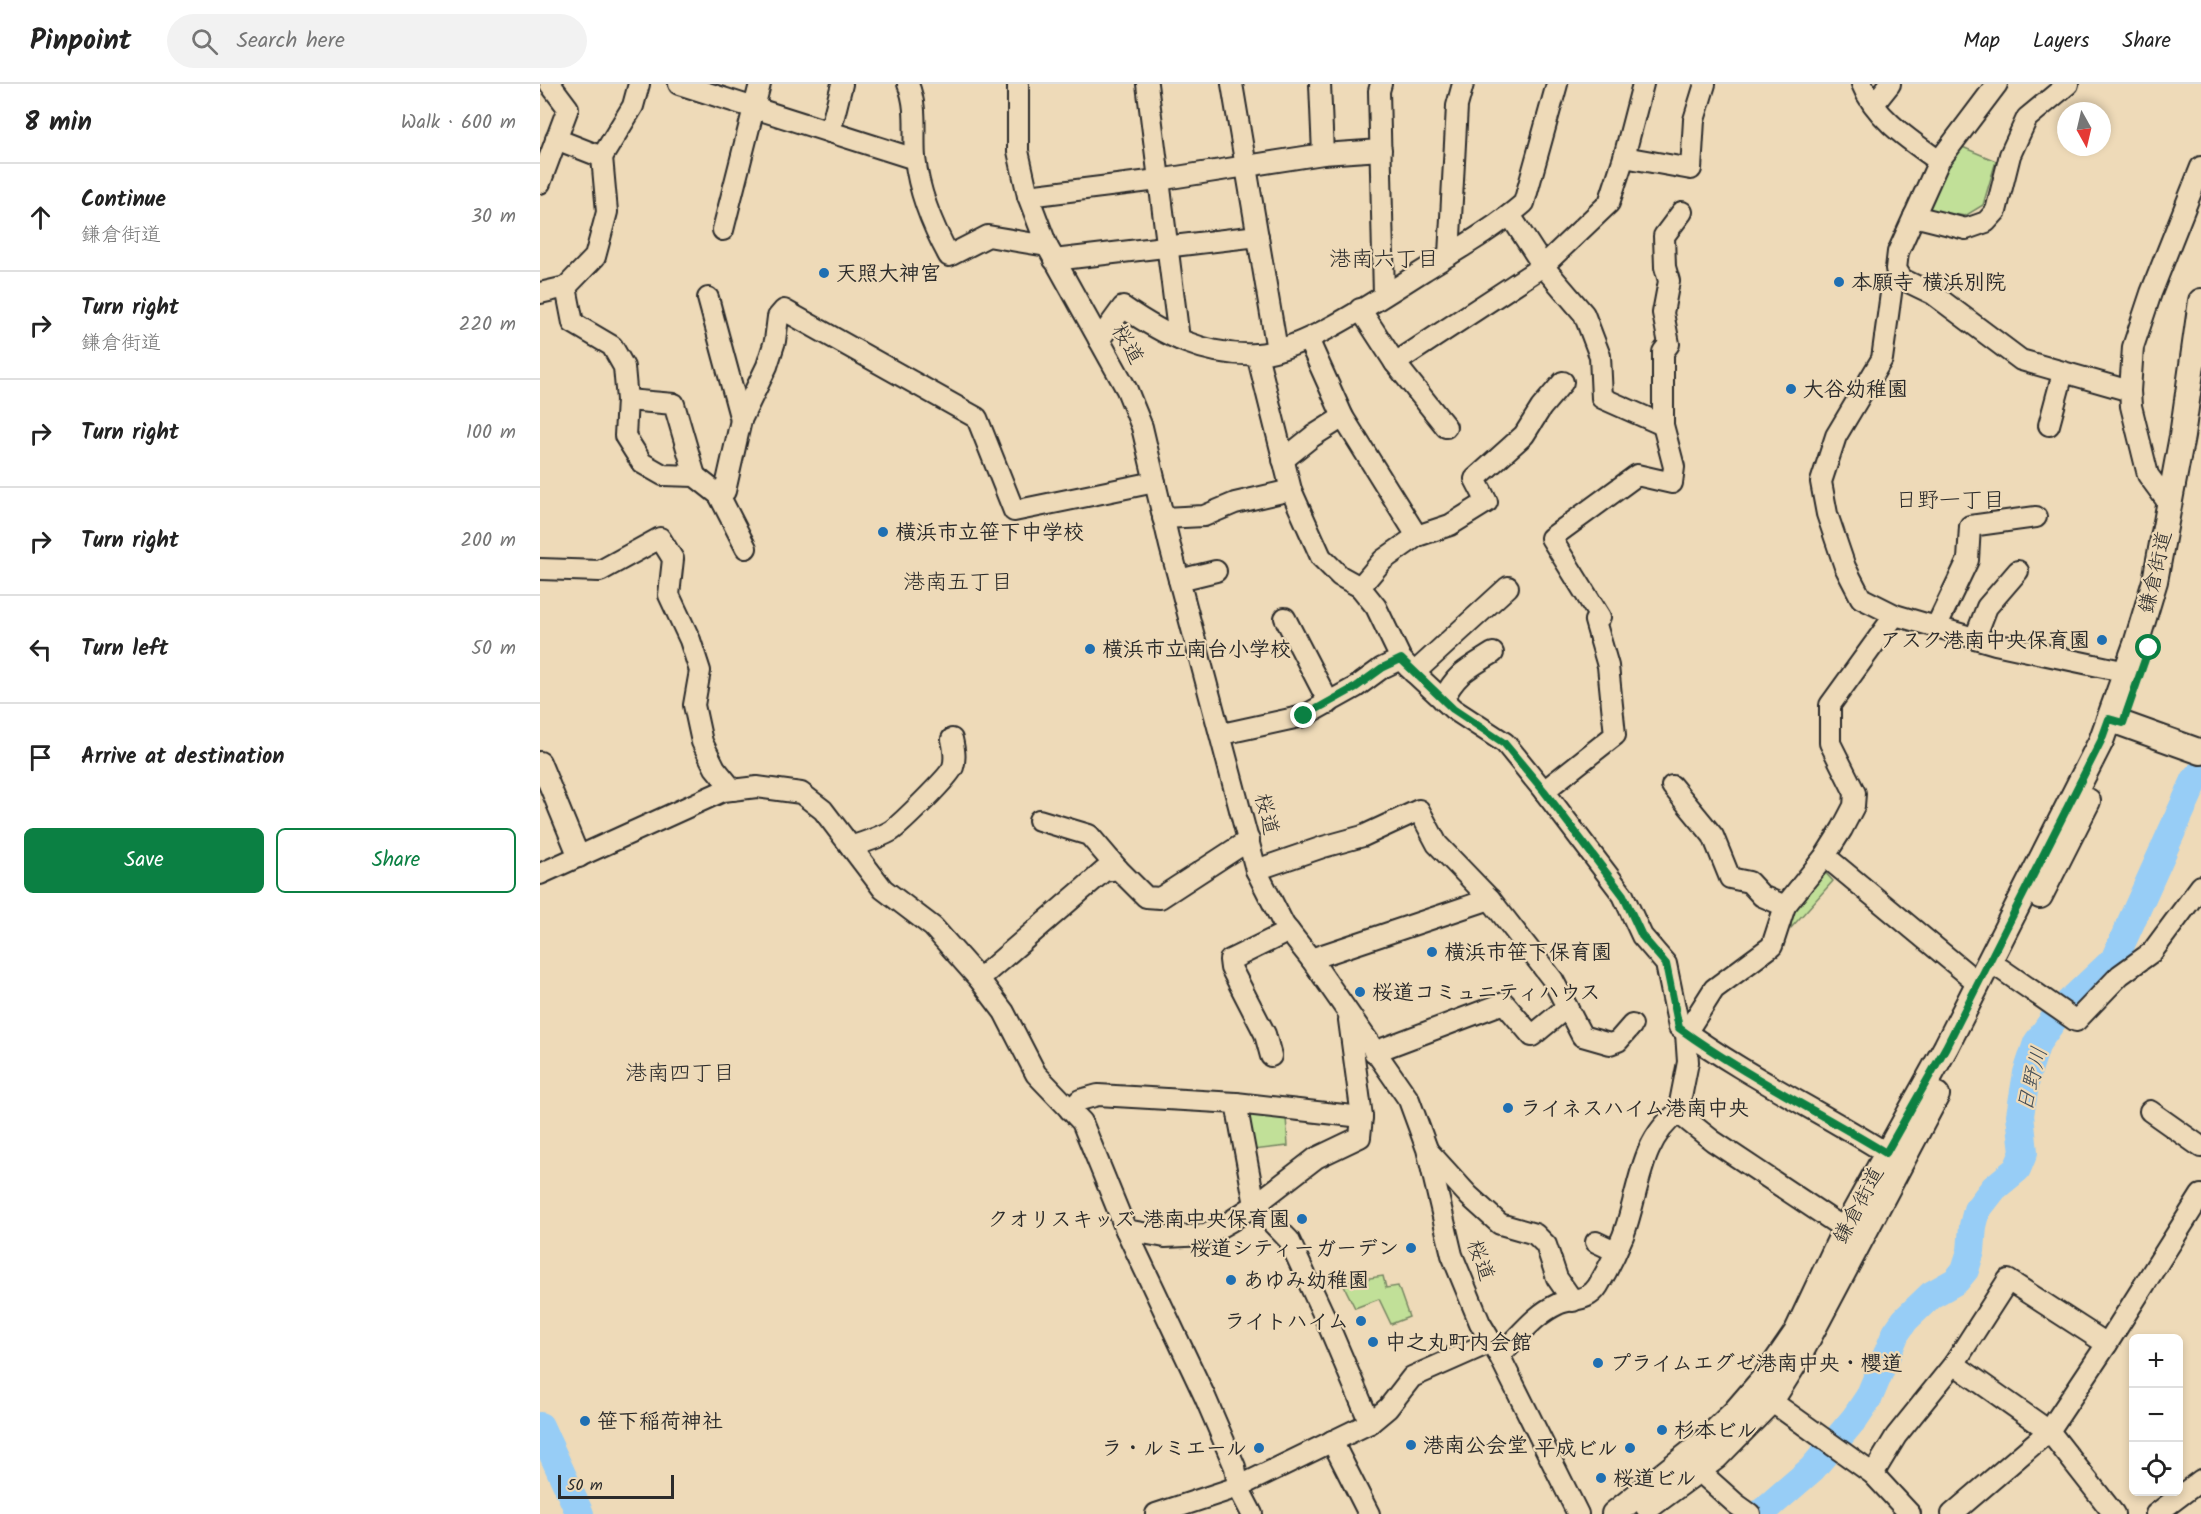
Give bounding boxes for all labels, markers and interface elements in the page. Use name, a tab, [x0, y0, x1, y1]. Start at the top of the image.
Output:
search box	[167, 14, 587, 68]
text: Pinpoint	[30, 19, 131, 64]
text: Search here	[236, 24, 345, 59]
icon: search	[188, 25, 221, 58]
text: Map	[1963, 25, 2000, 58]
text: Layers	[2033, 25, 2089, 58]
text: Share	[2122, 25, 2171, 58]
text: 8 min	[24, 102, 92, 144]
north arrow	[2057, 102, 2111, 156]
text: Walk · 600 m	[401, 107, 516, 139]
text: Continue	[81, 183, 166, 218]
icon: ahead	[24, 201, 57, 234]
text: 30 m	[471, 201, 516, 233]
text: 鎌倉街道	[81, 220, 161, 252]
district label: 港南六丁目	[1329, 243, 1439, 278]
place label: 天照大神宮	[836, 258, 941, 291]
marker: 天照大神宮	[817, 266, 831, 280]
place label: 本願寺 横浜別院	[1851, 267, 2006, 300]
marker: 本願寺 横浜別院	[1832, 275, 1846, 289]
text: Turn right	[81, 291, 179, 326]
icon: right	[24, 309, 57, 342]
text: 220 m	[459, 309, 516, 341]
street label: 桜道	[1102, 318, 1151, 371]
text: 鎌倉街道	[81, 328, 161, 360]
place label: 大谷幼稚園	[1803, 374, 1908, 407]
marker: 大谷幼稚園	[1784, 382, 1798, 396]
text: Turn right	[81, 416, 179, 451]
icon: right	[24, 417, 57, 450]
text: 100 m	[466, 417, 516, 449]
district label: 日野一丁目	[1895, 484, 2005, 519]
place label: 横浜市立笹下中学校	[895, 517, 1084, 550]
text: Turn right	[81, 524, 179, 559]
icon: right	[24, 525, 57, 558]
text: 200 m	[460, 525, 516, 557]
marker: 横浜市立笹下中学校	[876, 525, 890, 539]
street label: 鎌倉街道	[2131, 528, 2182, 617]
district label: 港南五丁目	[903, 566, 1013, 601]
place label: アスク港南中央保育園	[1880, 625, 2090, 658]
text: Turn left	[81, 632, 168, 667]
icon: left	[24, 633, 57, 666]
text: 50 m	[471, 633, 516, 665]
marker: アスク港南中央保育園	[2095, 633, 2109, 647]
place label: 横浜市立南台小学校	[1102, 634, 1291, 667]
route start	[2135, 634, 2161, 660]
marker: 横浜市立南台小学校	[1083, 642, 1097, 656]
route end	[1290, 702, 1316, 728]
text: Arrive at destination	[81, 740, 284, 775]
icon: arrive	[24, 741, 57, 774]
street label: 桜道	[1244, 790, 1287, 839]
button: Save	[24, 828, 264, 893]
button: Share	[276, 828, 516, 893]
place label: 横浜市笹下保育園	[1444, 937, 1612, 970]
marker: 横浜市笹下保育園	[1425, 945, 1439, 959]
place label: 桜道コミュニティハウス	[1372, 977, 1600, 1010]
marker: 桜道コミュニティハウス	[1353, 985, 1367, 999]
water label: 日野川	[2008, 1043, 2058, 1116]
district label: 港南四丁目	[625, 1057, 735, 1092]
place label: ライネスハイム港南中央	[1520, 1093, 1749, 1126]
marker: ライネスハイム港南中央	[1501, 1101, 1515, 1115]
street label: 鎌倉街道	[1825, 1161, 1894, 1251]
place label: クオリスキッズ 港南中央保育園	[987, 1204, 1290, 1237]
marker: クオリスキッズ 港南中央保育園	[1295, 1212, 1309, 1226]
place label: 桜道シティーガーデン	[1190, 1233, 1399, 1266]
street label: 桜道	[1457, 1235, 1502, 1286]
marker: 桜道シティーガーデン	[1404, 1241, 1418, 1255]
place label: あゆみ幼稚園	[1243, 1265, 1369, 1298]
marker: あゆみ幼稚園	[1224, 1273, 1238, 1287]
place label: ライトハイム	[1224, 1306, 1349, 1339]
marker: ライトハイム	[1354, 1314, 1368, 1328]
place label: 中之丸町内会館	[1385, 1327, 1532, 1360]
map controls	[2129, 1334, 2183, 1496]
button: +	[2129, 1334, 2183, 1388]
marker: 中之丸町内会館	[1366, 1335, 1380, 1349]
place label: プライムエグゼ港南中央・櫻道	[1610, 1348, 1903, 1381]
marker: プライムエグゼ港南中央・櫻道	[1591, 1356, 1605, 1370]
button: −	[2129, 1388, 2183, 1442]
place label: 笹下稲荷神社	[597, 1406, 723, 1439]
marker: 笹下稲荷神社	[578, 1414, 592, 1428]
place label: 杉本ビル	[1674, 1415, 1758, 1448]
marker: 杉本ビル	[1655, 1423, 1669, 1437]
place label: 港南公会堂	[1423, 1430, 1528, 1463]
place label: ラ・ルミエール	[1101, 1433, 1247, 1466]
place label: 平成ビル	[1534, 1433, 1618, 1466]
marker: 港南公会堂	[1404, 1438, 1418, 1452]
marker: ラ・ルミエール	[1252, 1441, 1266, 1455]
marker: 平成ビル	[1623, 1441, 1637, 1455]
button: locate	[2129, 1442, 2183, 1496]
place label: 桜道ビル	[1613, 1463, 1697, 1496]
marker: 桜道ビル	[1594, 1471, 1608, 1485]
scale bar	[558, 1472, 674, 1500]
text: 50 m	[567, 1473, 603, 1498]

